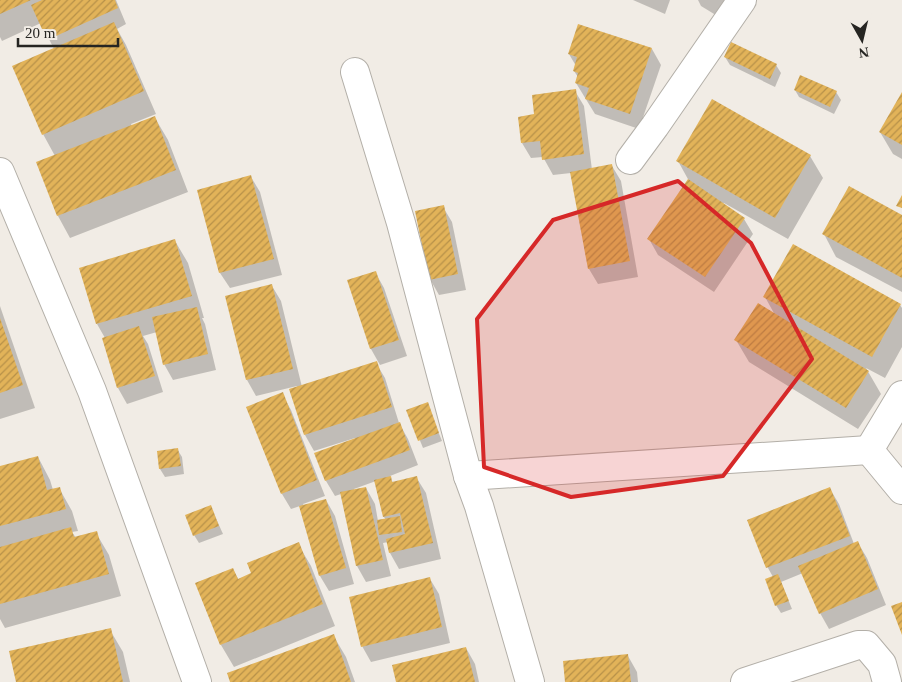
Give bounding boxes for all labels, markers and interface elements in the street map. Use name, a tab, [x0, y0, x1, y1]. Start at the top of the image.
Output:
scale bar	[18, 15, 118, 47]
north arrow	[837, 15, 887, 65]
text: 20 m	[25, 25, 56, 41]
text: N	[858, 44, 870, 61]

